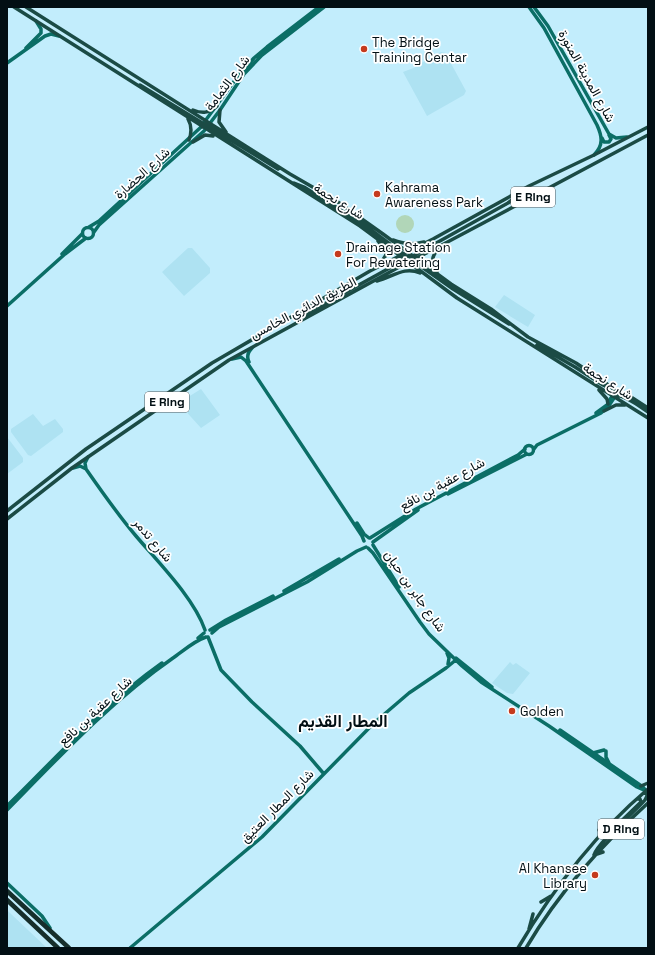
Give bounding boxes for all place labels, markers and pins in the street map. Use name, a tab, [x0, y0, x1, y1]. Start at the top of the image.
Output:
place label: The Bridge Training Centar	[372, 34, 467, 66]
marker: The Bridge Training Centar	[359, 44, 369, 54]
place label: Kahrama Awareness Park	[385, 179, 483, 211]
marker: Kahrama Awareness Park	[372, 189, 382, 199]
place label: Drainage Station For Rewatering	[346, 239, 451, 271]
marker: Drainage Station For Rewatering	[333, 249, 343, 259]
place label: Golden	[520, 703, 564, 720]
marker: Golden	[507, 706, 517, 716]
place label: Al Khansee Library	[519, 860, 587, 892]
marker: Al Khansee Library	[590, 870, 600, 880]

